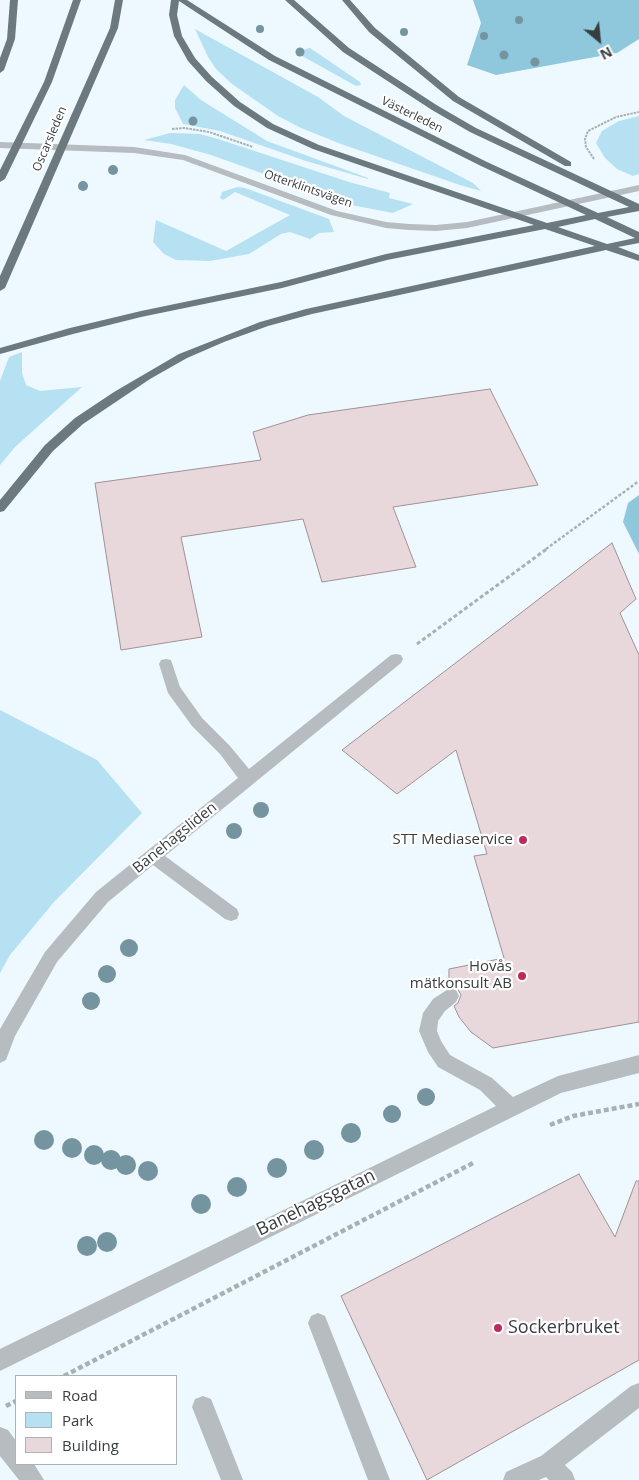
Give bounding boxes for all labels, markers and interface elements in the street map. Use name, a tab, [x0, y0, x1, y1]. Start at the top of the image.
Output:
north arrow	[574, 15, 624, 65]
text: N	[597, 43, 616, 65]
street label: Västerleden	[379, 94, 445, 136]
street label: Oscarsleden	[30, 104, 70, 174]
street label: Otterklintsvägen	[262, 167, 354, 211]
street label: Banehagsliden	[129, 799, 221, 877]
place label: STT Mediaservice	[393, 831, 513, 849]
marker: STT Mediaservice	[517, 834, 529, 846]
place label: Hovås mätkonsult AB	[410, 958, 512, 993]
marker: Hovås mätkonsult AB	[516, 970, 528, 982]
street label: Banehagsgatan	[253, 1165, 379, 1241]
place label: Sockerbruket	[508, 1317, 620, 1339]
marker: Sockerbruket	[492, 1322, 504, 1334]
legend	[15, 1375, 178, 1465]
text: Road	[62, 1385, 98, 1405]
text: Park	[62, 1410, 93, 1430]
text: Building	[62, 1435, 119, 1455]

